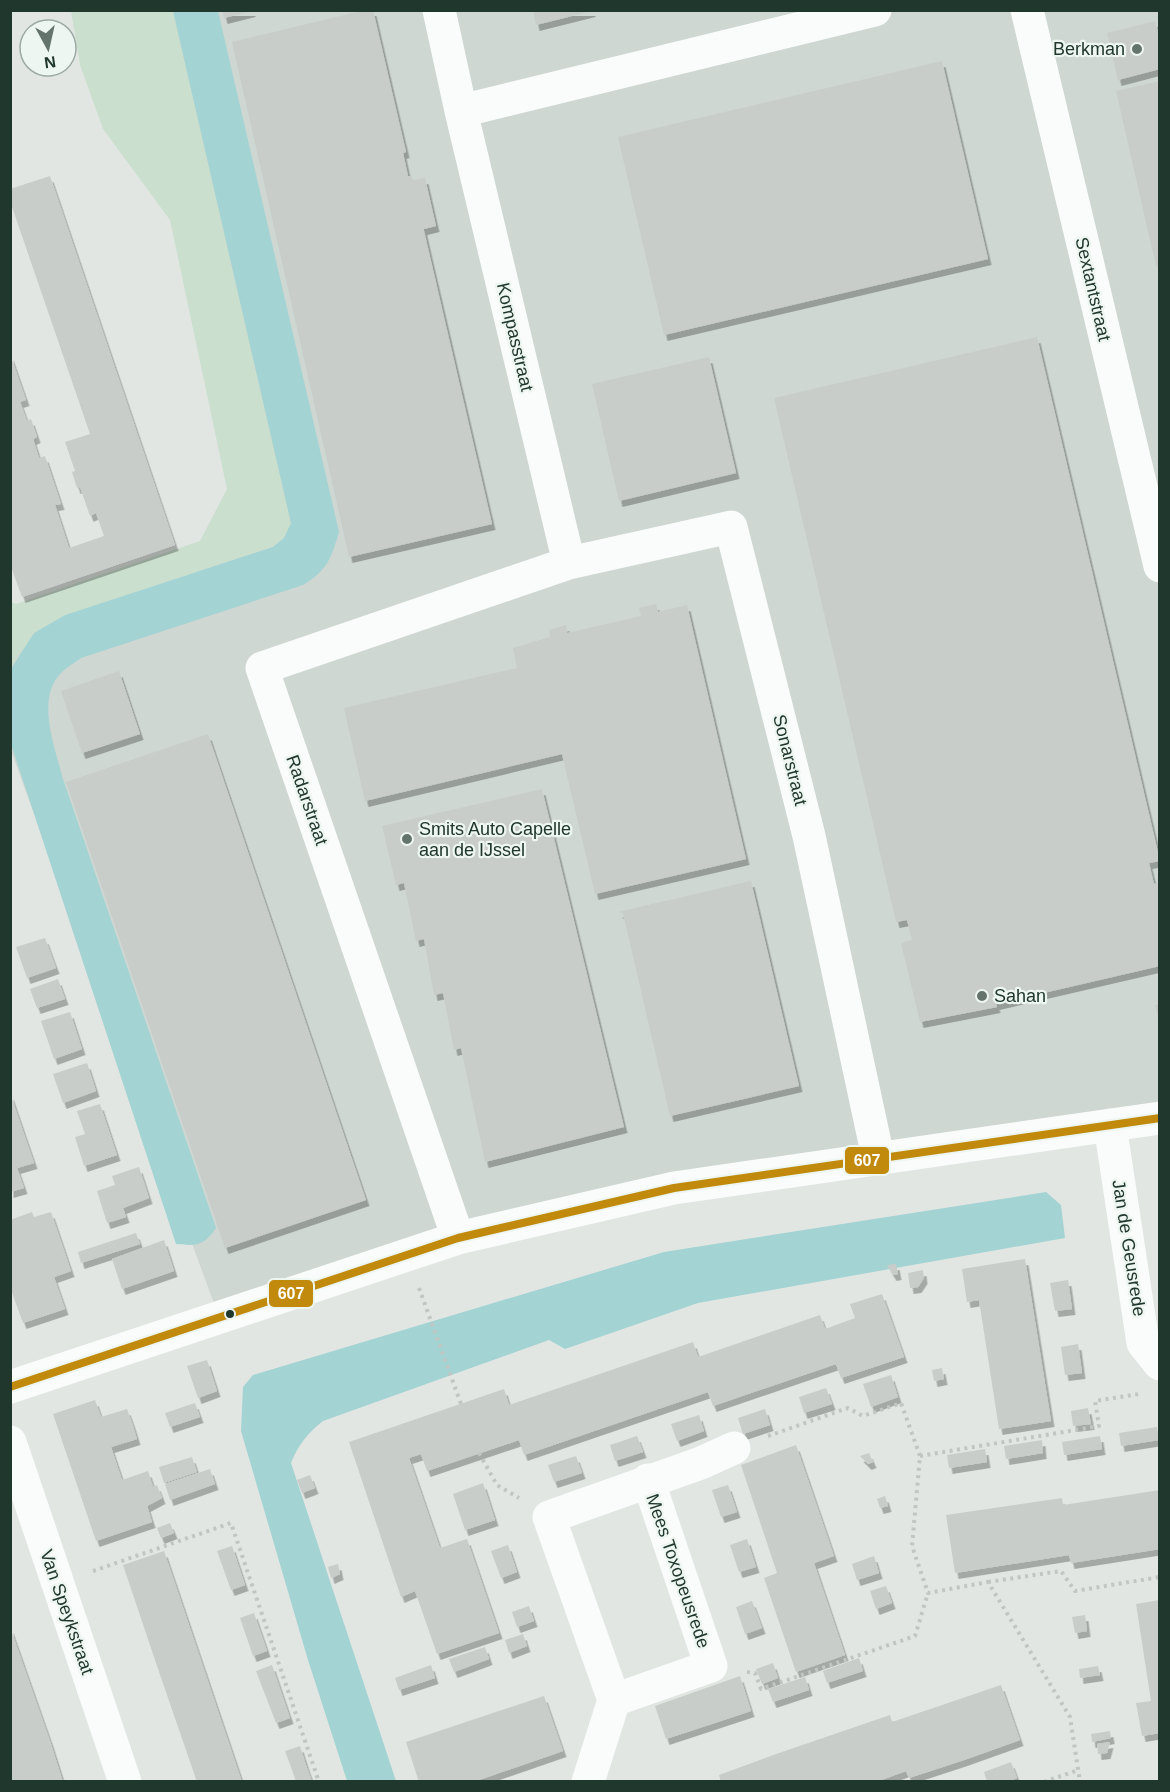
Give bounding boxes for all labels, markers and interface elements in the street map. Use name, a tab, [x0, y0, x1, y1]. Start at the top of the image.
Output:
north arrow	[18, 18, 78, 78]
place label: Berkman	[1053, 39, 1125, 59]
marker: Berkman	[1130, 42, 1144, 56]
text: N	[43, 53, 57, 72]
street label: Sextantstraat	[1071, 235, 1115, 343]
street label: Kompasstraat	[493, 281, 537, 393]
street label: Sonarstraat	[769, 712, 811, 808]
street label: Radarstraat	[282, 752, 332, 848]
place label: Smits Auto Capelle aan de IJssel	[419, 819, 571, 860]
marker: Smits Auto Capelle aan de IJssel	[400, 832, 414, 846]
place label: Sahan	[994, 986, 1046, 1006]
marker: Sahan	[975, 989, 989, 1003]
line badge: 607	[844, 1146, 890, 1175]
text: 607	[854, 1152, 880, 1169]
street label: Jan de Geusrede	[1108, 1178, 1150, 1318]
line badge: 607	[268, 1279, 314, 1308]
text: 607	[278, 1285, 304, 1302]
unlabelled marker	[224, 1308, 236, 1320]
street label: Mees Toxopeusrede	[642, 1491, 714, 1651]
street label: Van Speykstraat	[36, 1547, 98, 1677]

